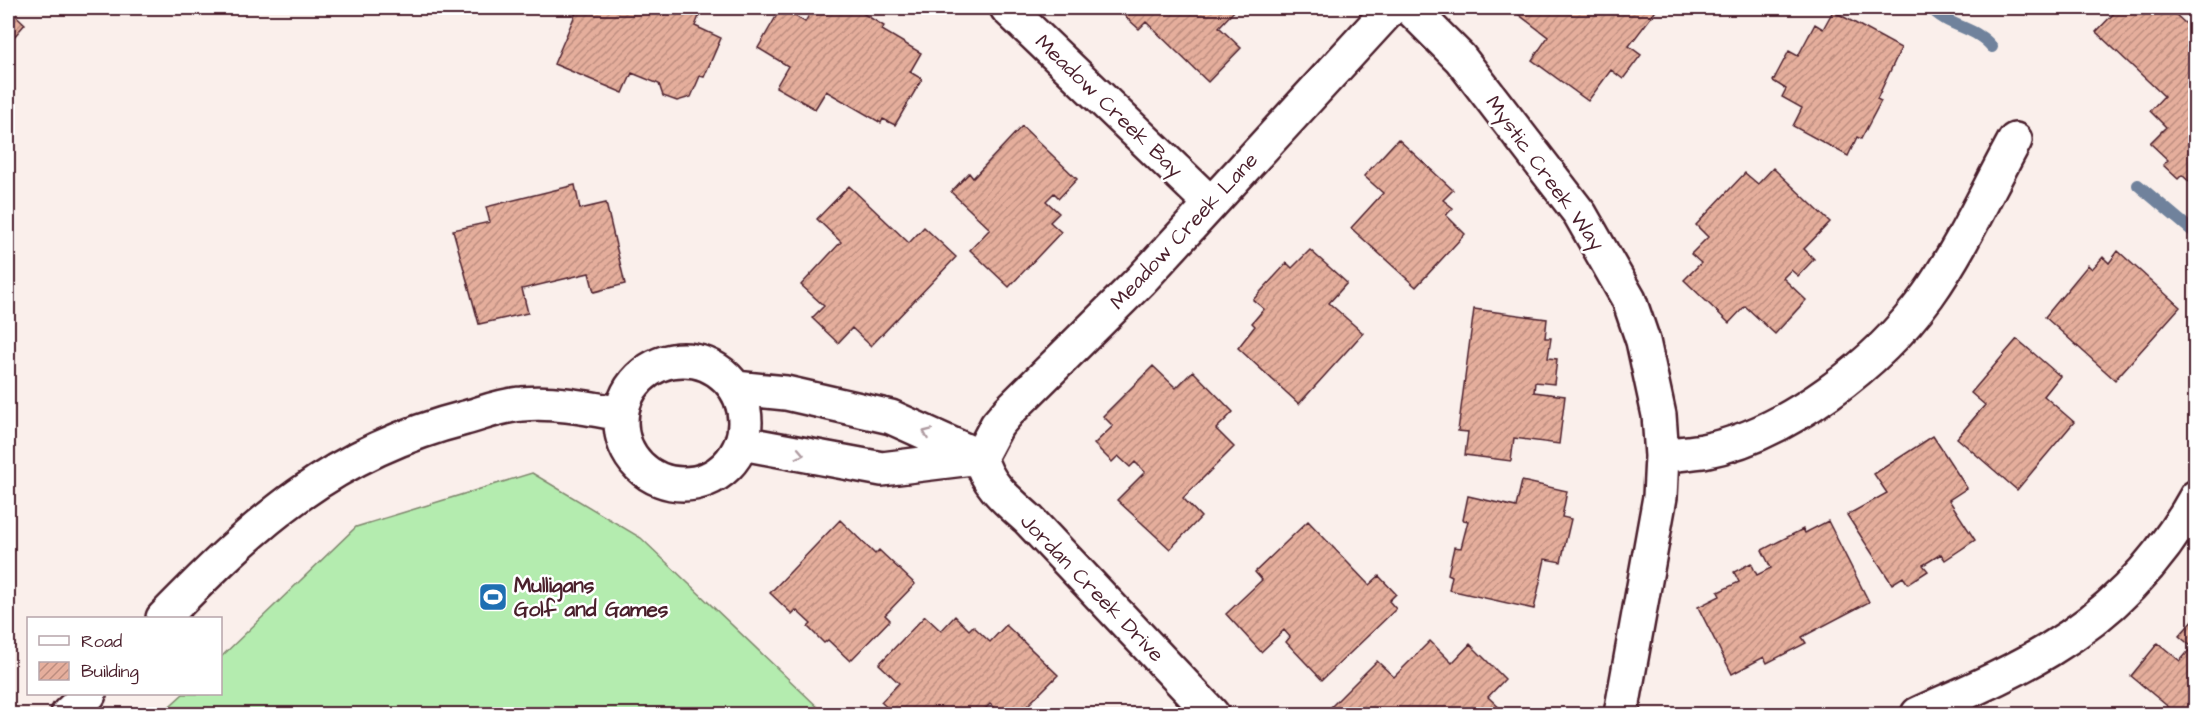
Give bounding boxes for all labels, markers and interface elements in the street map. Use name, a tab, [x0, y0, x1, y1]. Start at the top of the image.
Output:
street label: Meadow Creek Bay	[1027, 28, 1190, 186]
street label: Mystic Creek Way	[1477, 90, 1611, 258]
street label: Meadow Creek Lane	[1104, 146, 1264, 316]
one-way arrow	[923, 428, 934, 440]
one-way arrow	[794, 447, 804, 460]
street label: Jordan Creek Drive	[1013, 507, 1171, 669]
place label: Mulligans Golf and Games	[514, 571, 669, 624]
sports icon: Mulligans Golf and Games	[477, 581, 509, 613]
legend	[27, 617, 222, 695]
text: Road	[81, 629, 122, 654]
text: Building	[81, 659, 139, 685]

